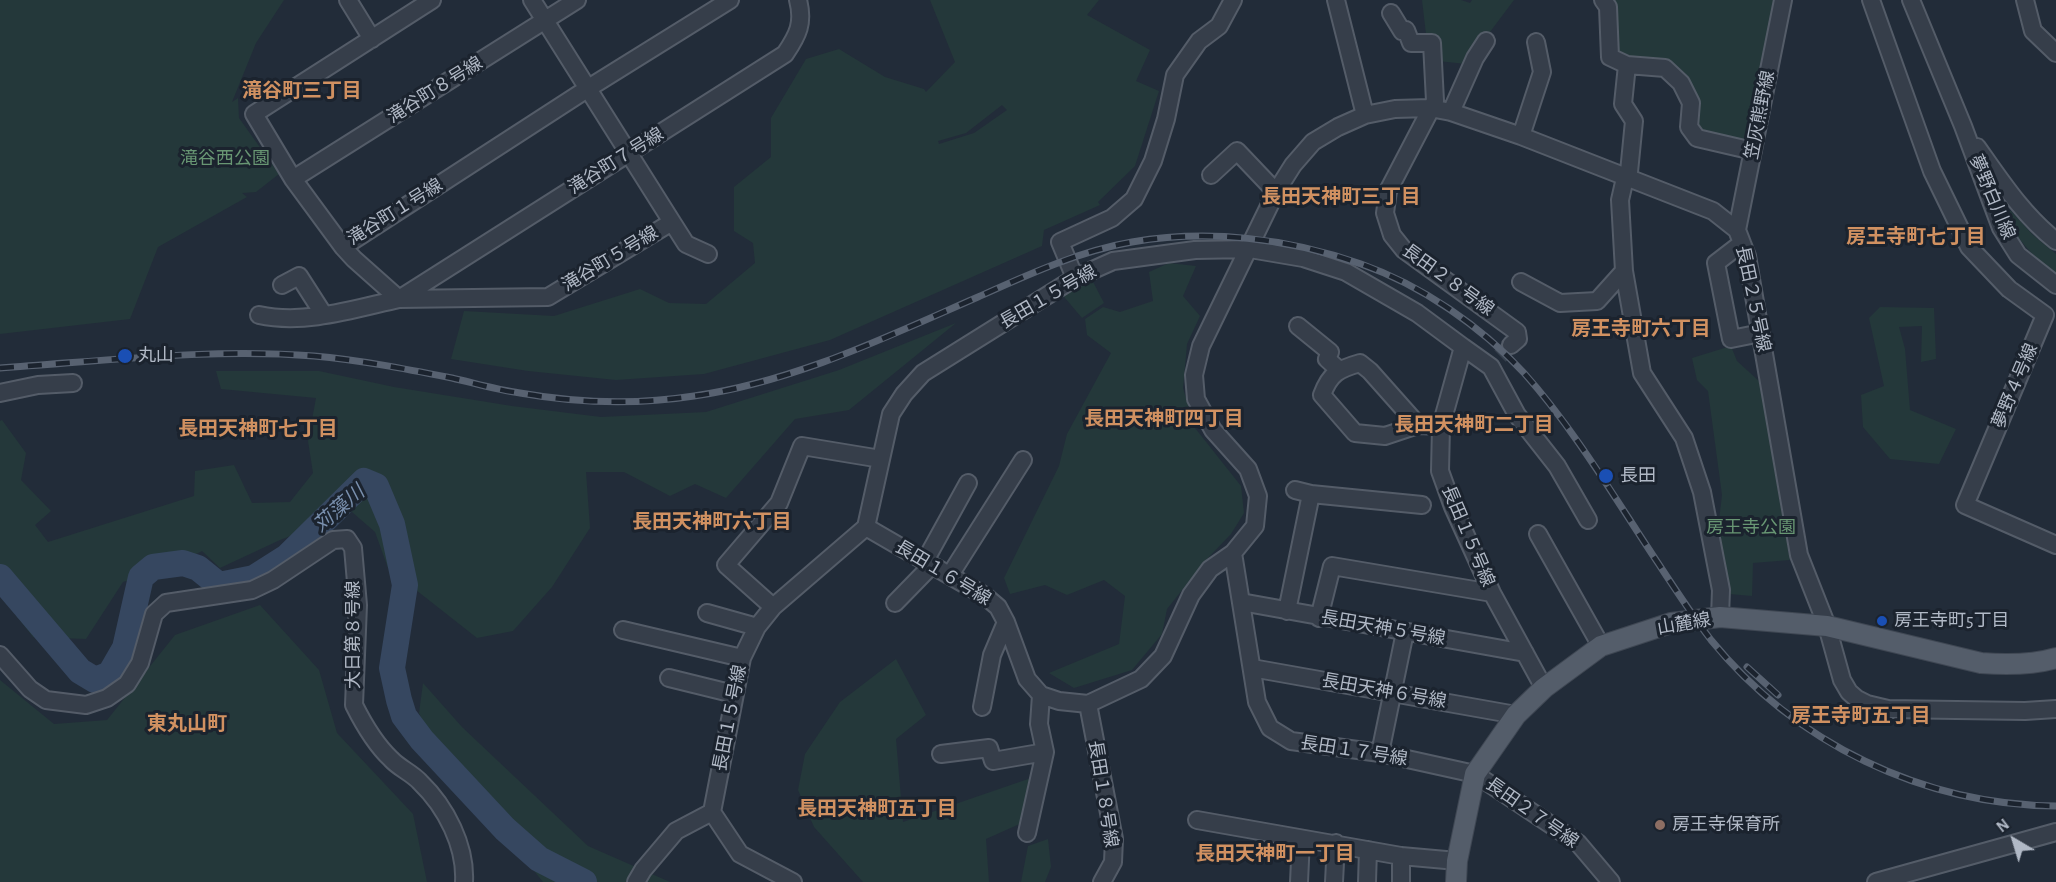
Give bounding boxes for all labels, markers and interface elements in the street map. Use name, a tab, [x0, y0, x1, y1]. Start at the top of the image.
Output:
street label: 滝谷町８号線	[383, 52, 487, 128]
street label: 笠灰熊野線	[1741, 69, 1779, 161]
district label: 滝谷町三丁目	[242, 79, 362, 103]
street label: 滝谷町７号線	[564, 123, 668, 199]
park label: 滝谷西公園	[180, 148, 270, 170]
street label: 夢野白川線	[1964, 151, 2020, 243]
street label: 滝谷町１号線	[343, 174, 447, 250]
district label: 長田天神町三丁目	[1261, 185, 1421, 209]
street label: 滝谷町５号線	[558, 222, 662, 296]
district label: 房王寺町七丁目	[1846, 225, 1986, 249]
street label: 長田２８号線	[1398, 240, 1498, 320]
street label: 長田２５号線	[1731, 244, 1775, 354]
street label: 長田１５号線	[996, 261, 1100, 333]
district label: 房王寺町六丁目	[1571, 317, 1711, 341]
street label: 夢野４号線	[1987, 340, 2043, 432]
place label: 丸山	[138, 345, 174, 367]
marker: 丸山	[116, 347, 134, 365]
district label: 長田天神町四丁目	[1084, 407, 1244, 431]
district label: 長田天神町二丁目	[1394, 413, 1554, 437]
district label: 長田天神町七丁目	[178, 417, 338, 441]
place label: 長田	[1620, 465, 1656, 487]
marker: 長田	[1597, 467, 1615, 485]
water label: 苅藻川	[308, 480, 370, 538]
street label: 長田１５号線	[1437, 482, 1499, 590]
district label: 長田天神町六丁目	[632, 510, 792, 534]
park label: 房王寺公園	[1706, 517, 1796, 539]
street label: 長田１６号線	[891, 536, 995, 610]
street label: 大日第８号線	[343, 581, 365, 689]
street label: 長田天神５号線	[1319, 606, 1447, 650]
street label: 山麓線	[1656, 609, 1712, 639]
place label: 房王寺町5丁目	[1894, 610, 2010, 632]
marker: 房王寺町5丁目	[1875, 614, 1889, 628]
street label: 長田１５号線	[709, 663, 751, 773]
street label: 長田天神６号線	[1320, 669, 1448, 713]
district label: 房王寺町五丁目	[1791, 704, 1931, 728]
district label: 東丸山町	[147, 712, 227, 736]
street label: 長田１７号線	[1299, 732, 1409, 770]
street label: 長田１８号線	[1084, 739, 1122, 849]
street label: 長田２７号線	[1482, 773, 1582, 853]
district label: 長田天神町五丁目	[797, 797, 957, 821]
north arrow	[1984, 810, 2044, 870]
place label: 房王寺保育所	[1672, 814, 1780, 836]
text: N	[1994, 816, 2012, 836]
marker: 房王寺保育所	[1653, 818, 1667, 832]
district label: 長田天神町一丁目	[1195, 842, 1355, 866]

